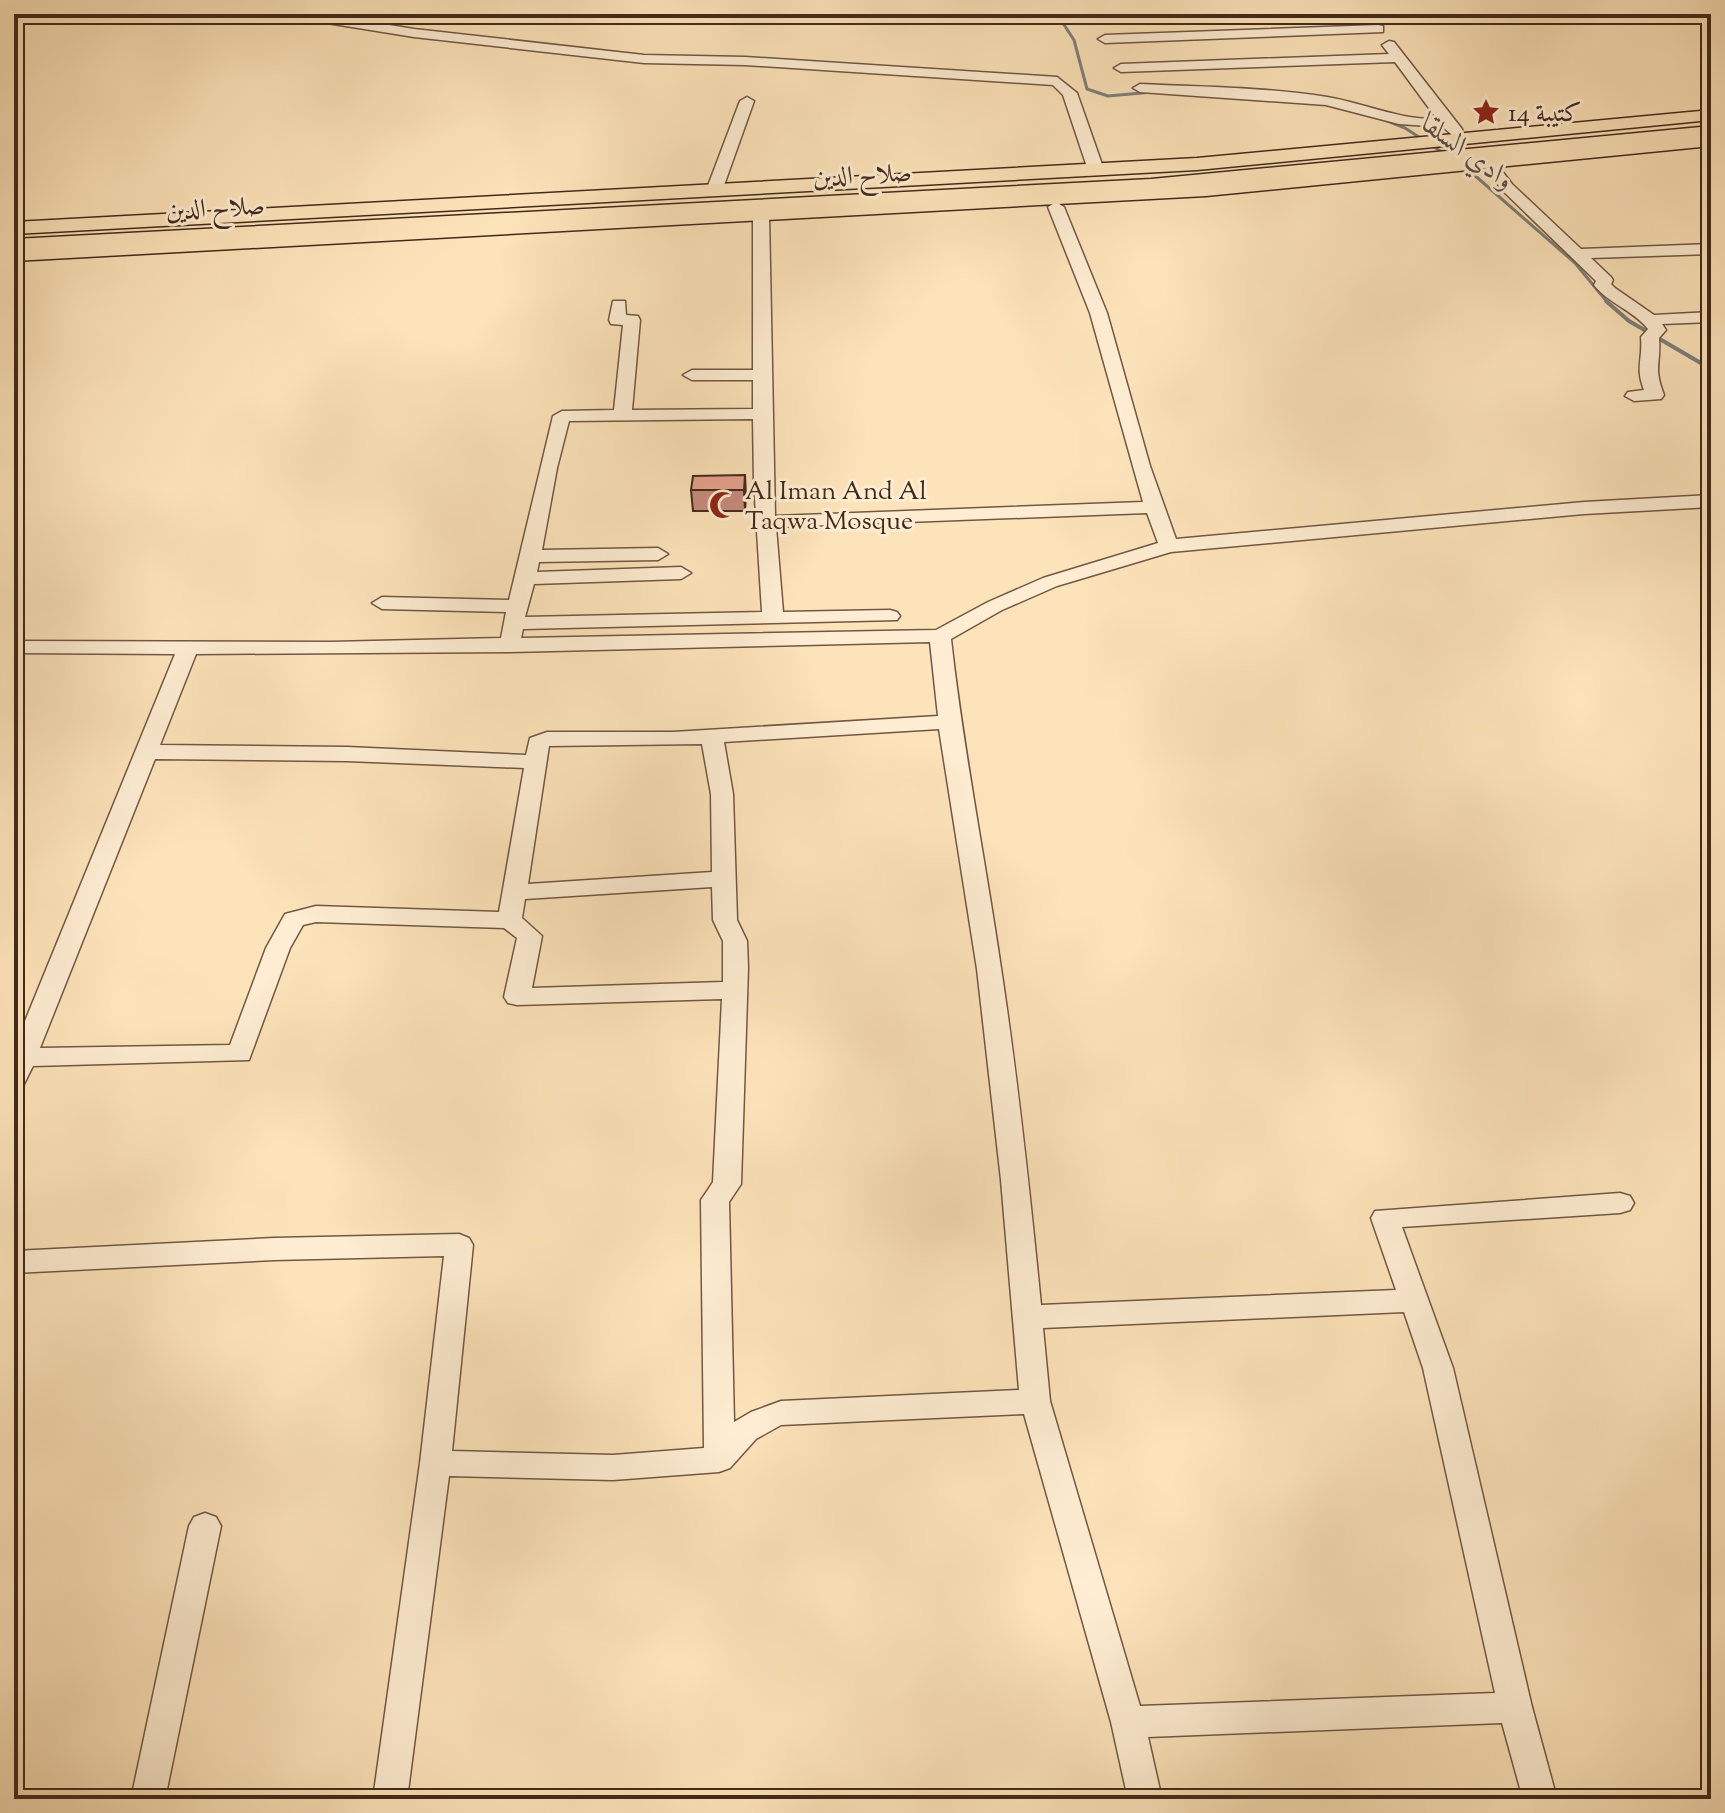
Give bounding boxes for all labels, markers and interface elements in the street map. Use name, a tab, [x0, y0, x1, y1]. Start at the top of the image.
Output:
place label: كتيبة 14	[1508, 96, 1582, 133]
place icon: كتيبة 14	[1471, 97, 1501, 127]
water label: وادي السلقا	[1410, 104, 1522, 201]
street label: صلاح الدين	[812, 155, 913, 201]
street label: صلاح الدين	[165, 188, 266, 234]
place label: Al Iman And Al Taqwa Mosque	[745, 474, 927, 541]
mosque icon: Al Iman And Al Taqwa Mosque	[708, 490, 738, 520]

